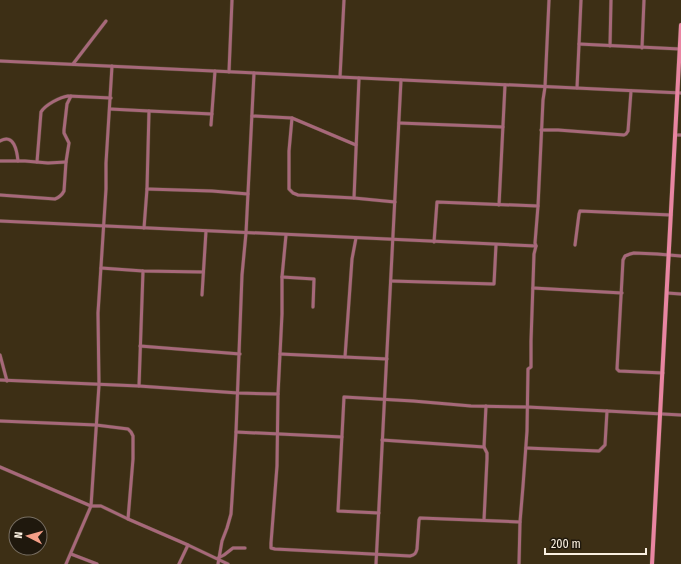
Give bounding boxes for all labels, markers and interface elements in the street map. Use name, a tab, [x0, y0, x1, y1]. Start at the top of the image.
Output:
north arrow	[8, 516, 48, 556]
scale bar	[545, 530, 646, 556]
text: N	[12, 531, 25, 539]
text: 200 m	[551, 537, 581, 551]

